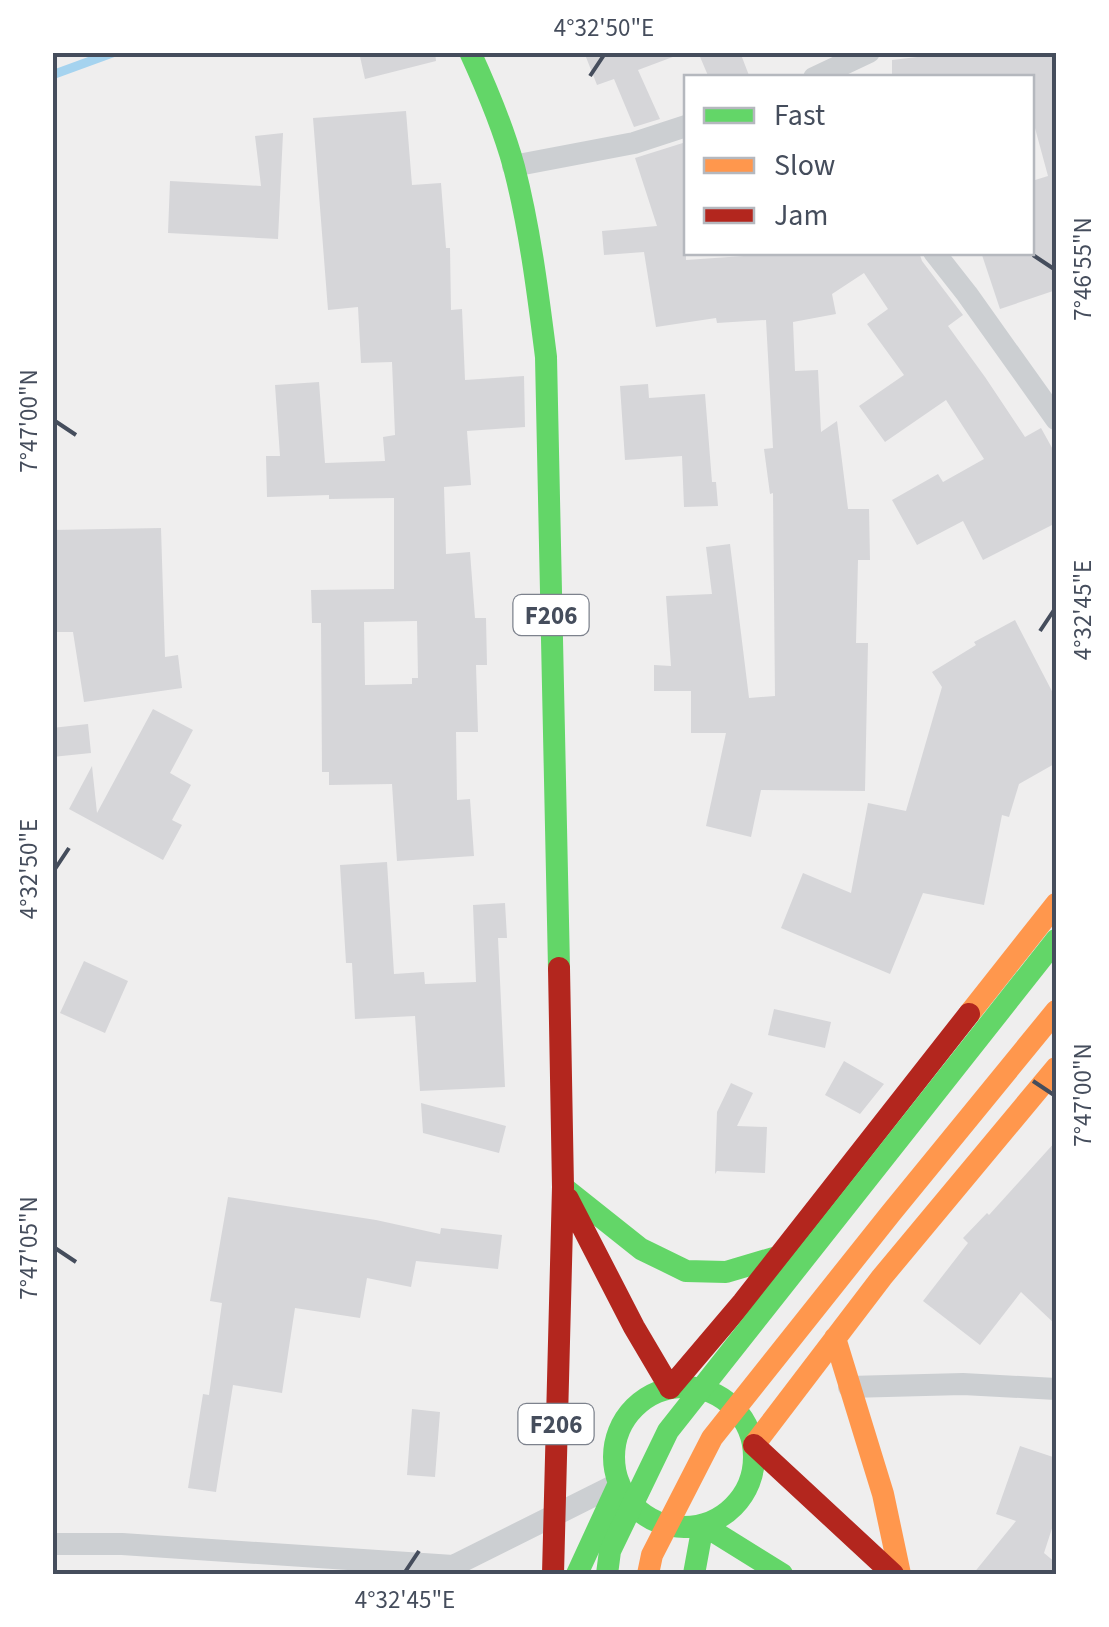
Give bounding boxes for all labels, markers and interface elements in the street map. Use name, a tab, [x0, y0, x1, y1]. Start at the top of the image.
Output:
text: 4°32'50"E	[554, 10, 654, 46]
legend	[684, 75, 1034, 255]
text: Fast	[774, 94, 825, 137]
text: Slow	[774, 144, 835, 187]
text: Jam	[774, 194, 828, 237]
text: 7°46'55"N	[1065, 217, 1101, 321]
text: 7°47'00"N	[11, 369, 47, 473]
text: 4°32'45"E	[1065, 560, 1101, 660]
road number: F206	[514, 595, 588, 635]
text: 4°32'50"E	[11, 819, 47, 919]
text: 7°47'00"N	[1065, 1043, 1101, 1147]
text: 7°47'05"N	[11, 1196, 47, 1300]
road number: F206	[518, 1404, 594, 1444]
text: 4°32'45"E	[355, 1582, 455, 1618]

